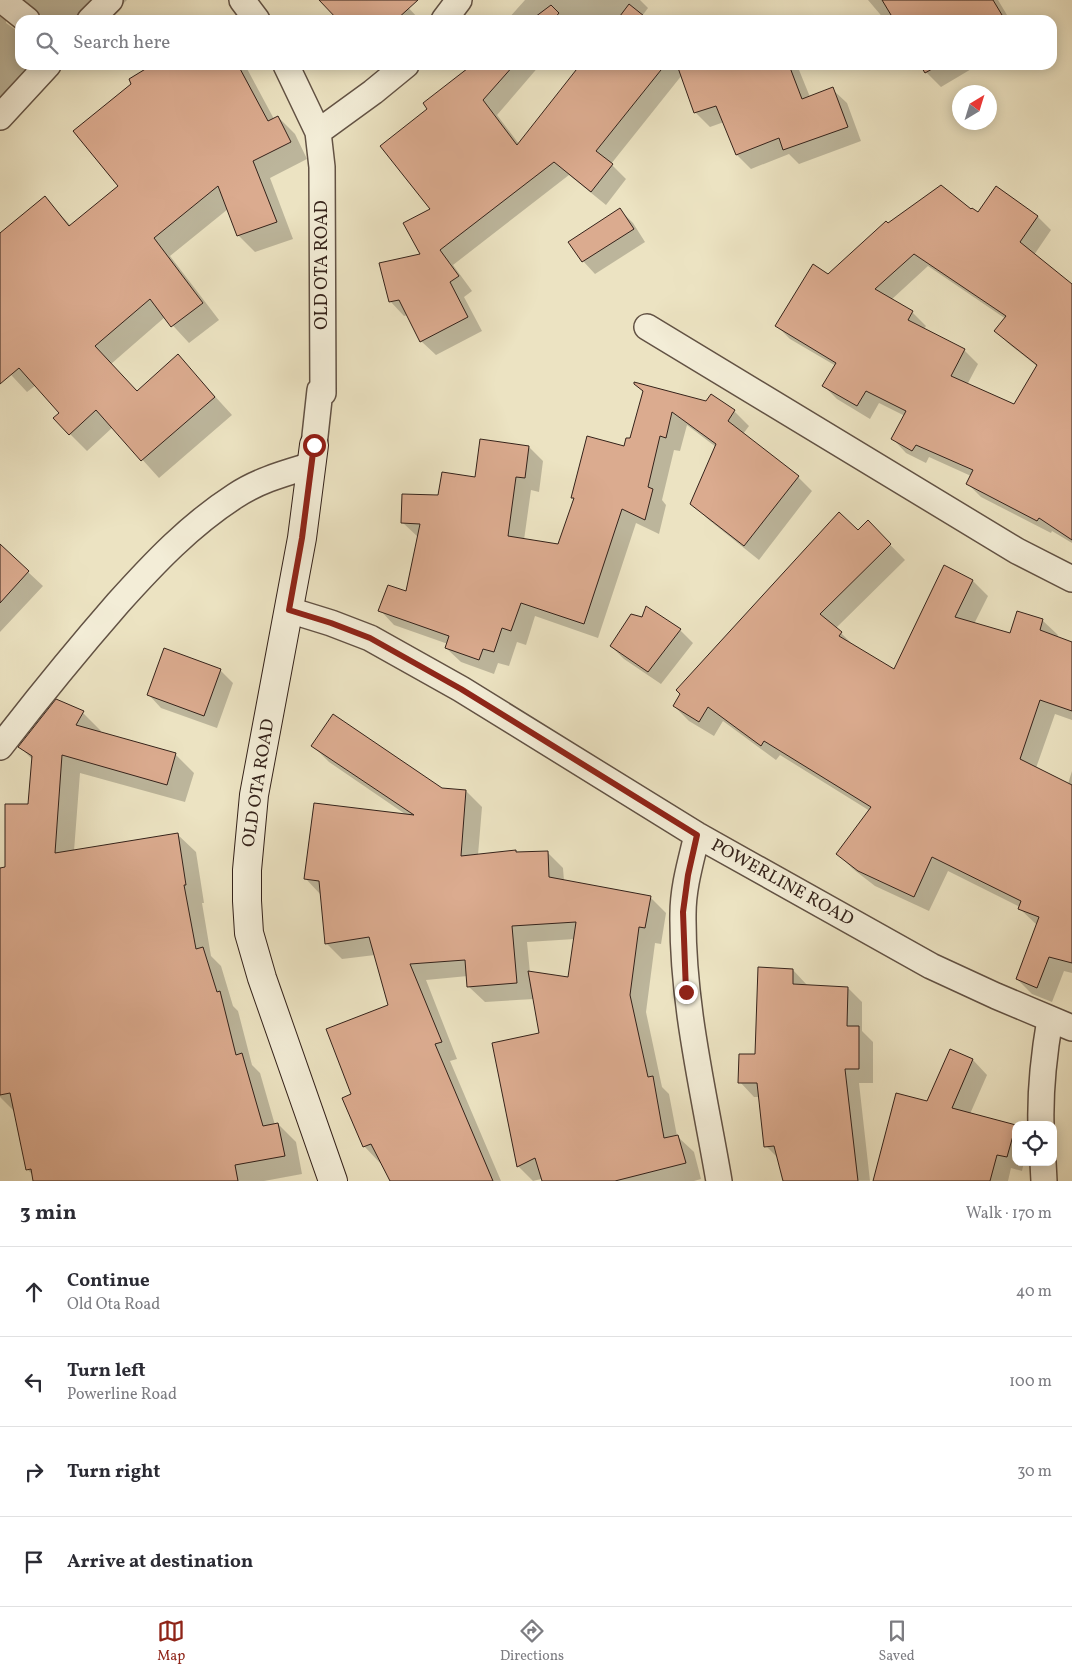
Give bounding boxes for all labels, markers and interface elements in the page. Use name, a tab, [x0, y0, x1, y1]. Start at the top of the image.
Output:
search box	[15, 15, 1057, 70]
icon: search	[33, 29, 61, 57]
text: Search here	[73, 30, 170, 56]
north arrow	[952, 85, 997, 130]
street label: OLD OTA ROAD	[310, 200, 335, 330]
route start	[303, 434, 326, 457]
street label: OLD OTA ROAD	[237, 717, 281, 849]
street label: POWERLINE ROAD	[706, 833, 858, 933]
route end	[675, 981, 698, 1004]
map controls	[1012, 1121, 1057, 1166]
button: locate	[1012, 1121, 1057, 1166]
text: 3 min	[20, 1199, 76, 1228]
text: Walk · 170 m	[966, 1203, 1052, 1225]
text: Continue	[67, 1268, 150, 1294]
icon: ahead	[20, 1278, 48, 1306]
text: 40 m	[1016, 1281, 1052, 1303]
text: Old Ota Road	[67, 1294, 160, 1316]
text: Turn left	[67, 1358, 146, 1384]
icon: left	[20, 1368, 48, 1396]
text: 100 m	[1009, 1371, 1052, 1393]
text: Powerline Road	[67, 1384, 177, 1406]
icon: right	[20, 1458, 48, 1486]
text: Turn right	[67, 1459, 160, 1485]
text: 30 m	[1017, 1461, 1052, 1483]
icon: arrive	[20, 1548, 48, 1576]
text: Arrive at destination	[67, 1549, 253, 1575]
tab: Map	[157, 1617, 185, 1666]
tab: Directions	[500, 1617, 564, 1666]
tab: Saved	[879, 1617, 915, 1666]

